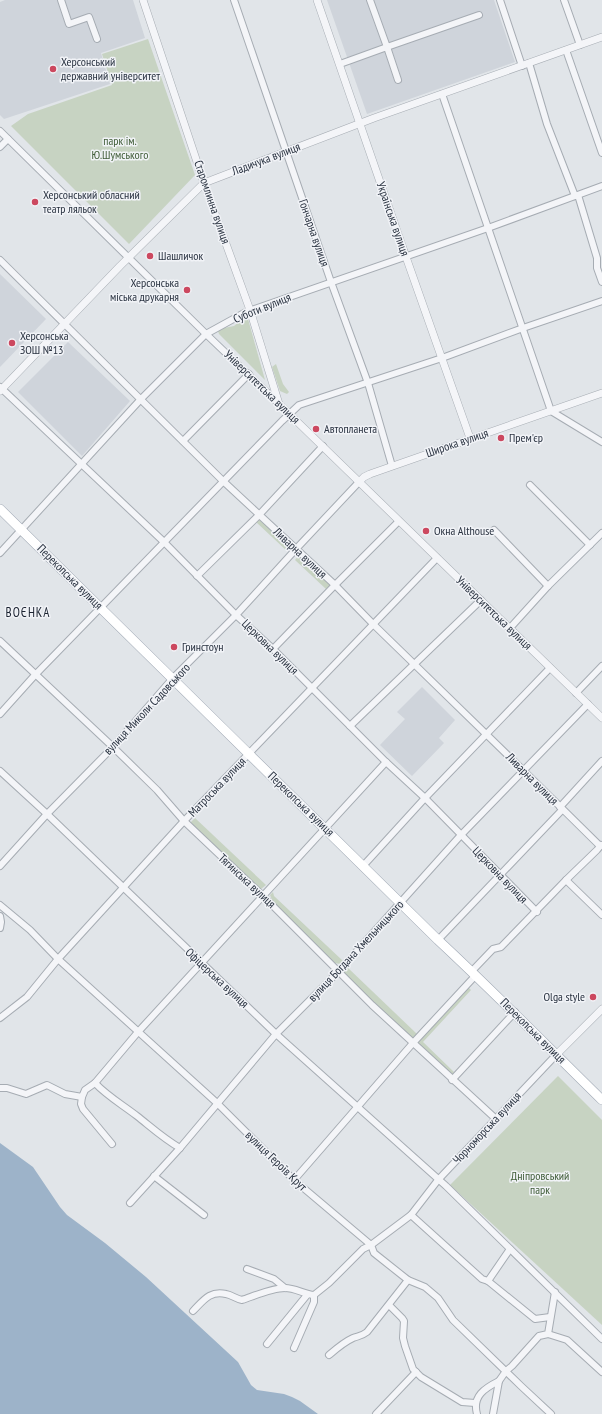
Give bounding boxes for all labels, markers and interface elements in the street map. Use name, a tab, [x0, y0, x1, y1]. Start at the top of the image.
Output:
place label: Херсонський державний університет	[61, 54, 160, 83]
marker: Херсонський державний університет	[48, 64, 58, 74]
park label: парк ім. Ю.Шумського	[92, 133, 148, 162]
street label: Ладичука вулиця	[229, 139, 302, 179]
street label: Старомлинна вулиця	[191, 158, 234, 246]
street label: Українська вулиця	[374, 180, 413, 258]
place label: Херсонський обласний театр ляльок	[43, 187, 140, 216]
marker: Херсонський обласний театр ляльок	[30, 197, 40, 207]
street label: Гончарна вулиця	[296, 197, 333, 269]
place label: Шашличок	[158, 248, 203, 263]
marker: Шашличок	[145, 251, 155, 261]
place label: Херсонська міська друкарня	[110, 275, 179, 304]
marker: Херсонська міська друкарня	[182, 285, 192, 295]
street label: Суботи вулиця	[231, 289, 293, 326]
place label: Херсонська ЗОШ №13	[20, 328, 69, 357]
marker: Херсонська ЗОШ №13	[7, 338, 17, 348]
street label: Університетська вулиця	[221, 347, 304, 427]
place label: Автопланета	[324, 421, 377, 436]
marker: Автопланета	[311, 424, 321, 434]
street label: Широка вулиця	[424, 425, 491, 460]
place label: Прем'єр	[509, 430, 543, 445]
marker: Прем'єр	[496, 433, 506, 443]
street label: Ливарна вулиця	[270, 523, 331, 582]
place label: Окна Althouse	[434, 523, 494, 538]
marker: Окна Althouse	[421, 526, 431, 536]
street label: Перекопська вулиця	[34, 541, 106, 613]
street label: Університетська вулиця	[453, 573, 536, 653]
district label: ВОЄНКА	[6, 604, 50, 621]
street label: Церковна вулиця	[239, 616, 302, 678]
place label: Гринстоун	[182, 639, 224, 654]
marker: Гринстоун	[169, 642, 179, 652]
street label: вулиця Миколи Садовського	[100, 660, 193, 758]
street label: Ливарна вулиця	[502, 749, 562, 808]
street label: Матроська вулиця	[185, 754, 249, 819]
street label: Перекопська вулиця	[265, 768, 338, 839]
street label: Церковна вулиця	[470, 843, 531, 906]
street label: Тягинська вулиця	[215, 850, 279, 911]
street label: вулиця Богдана Хмельницького	[305, 897, 407, 1004]
street label: Офіцерська вулиця	[182, 944, 252, 1011]
place label: Olga style	[544, 989, 585, 1004]
marker: Olga style	[588, 992, 598, 1002]
street label: Перекопська вулиця	[497, 995, 569, 1067]
street label: Чорноморська вулиця	[449, 1088, 524, 1167]
street label: вулиця Героїв Крут	[242, 1127, 310, 1194]
park label: Дніпровський парк	[511, 1168, 569, 1197]

